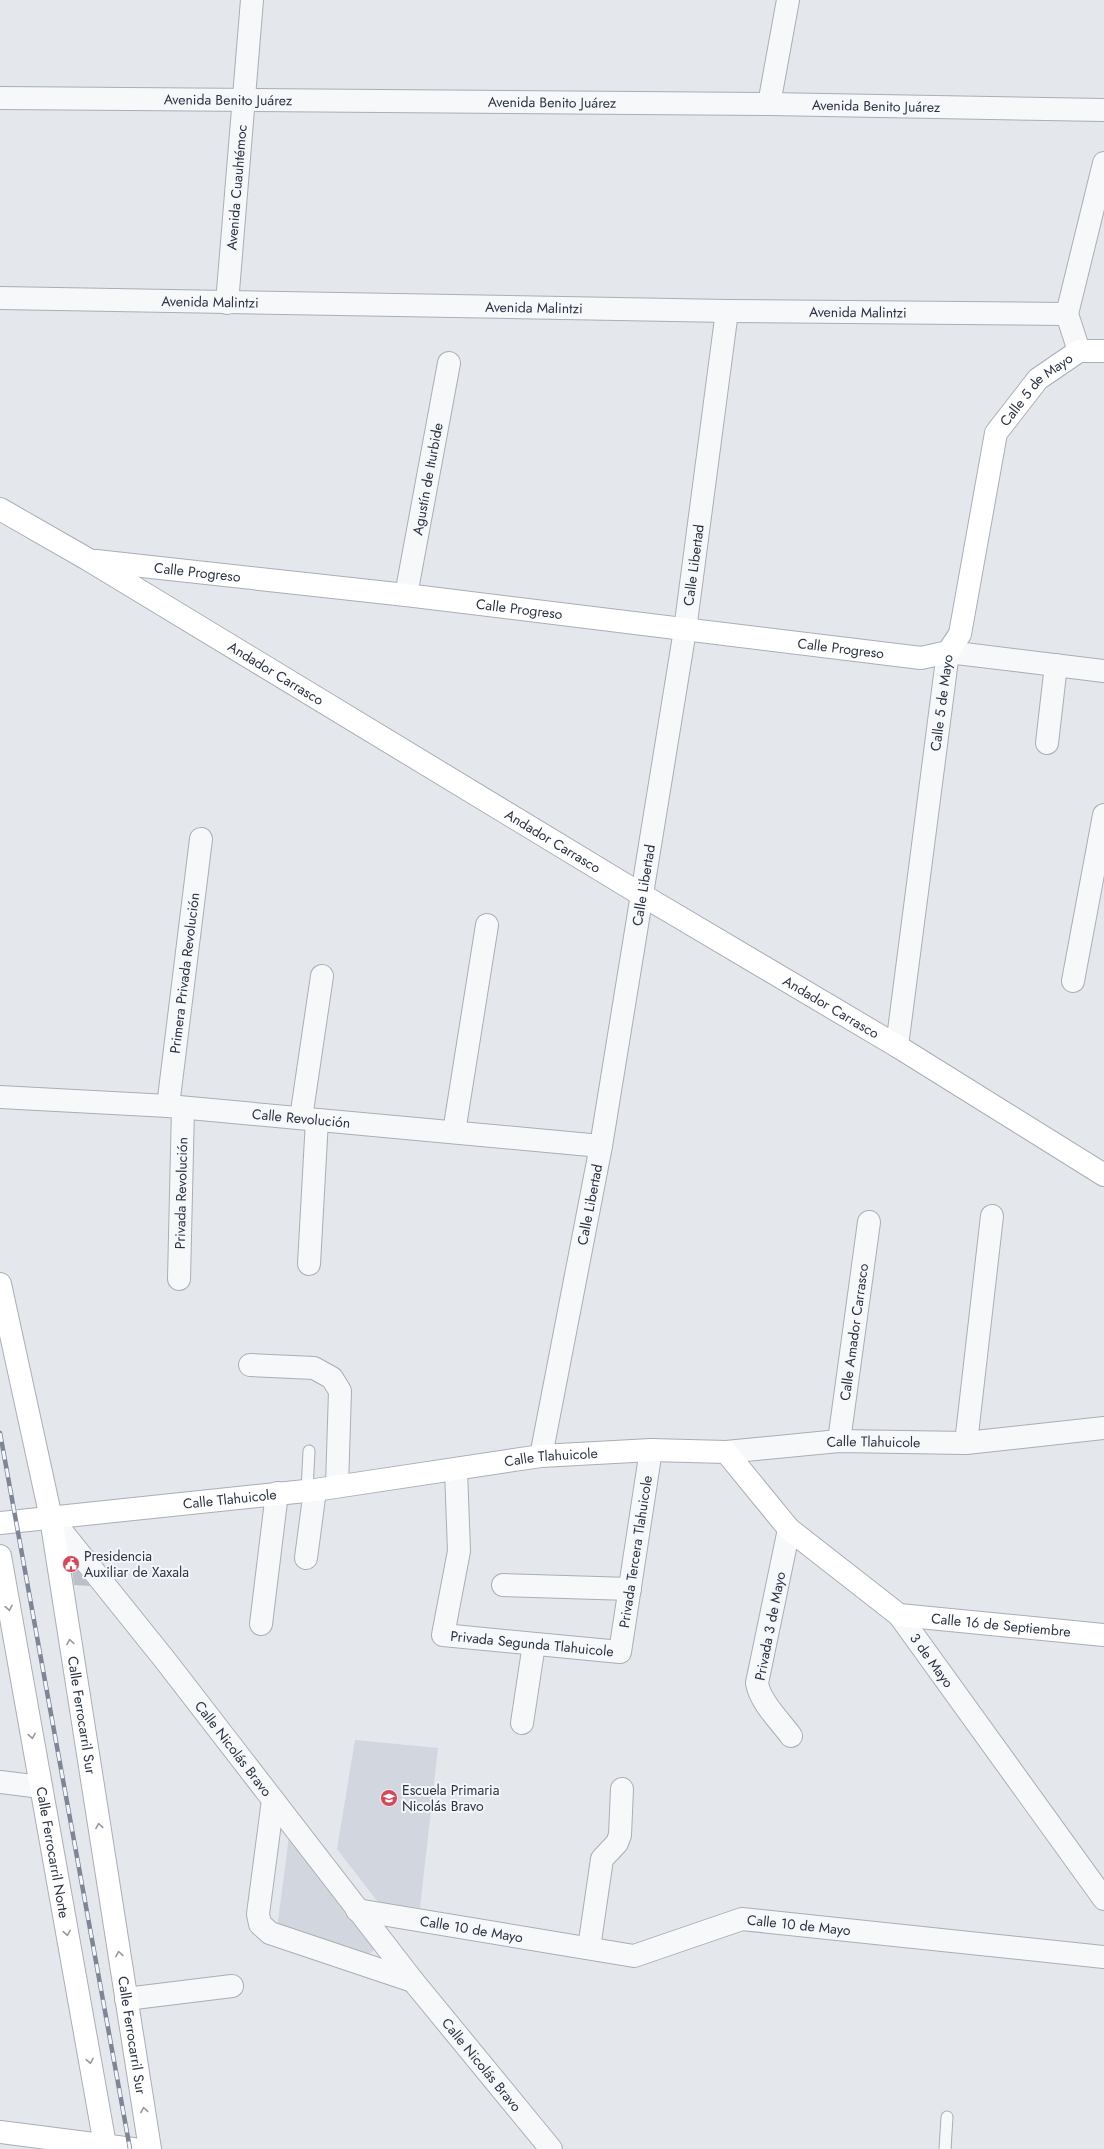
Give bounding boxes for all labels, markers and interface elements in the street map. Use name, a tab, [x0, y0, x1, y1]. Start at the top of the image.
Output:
street label: Avenida Benito Juárez	[164, 89, 293, 110]
street label: Avenida Benito Juárez	[488, 92, 617, 113]
street label: Avenida Benito Juárez	[812, 95, 941, 117]
street label: Avenida Cuauhtémoc	[221, 124, 252, 251]
street label: Avenida Malintzi	[161, 291, 259, 313]
street label: Avenida Malintzi	[485, 297, 583, 318]
street label: Avenida Malintzi	[809, 302, 907, 323]
street label: Calle 5 de Mayo	[995, 348, 1077, 430]
street label: Agustín de Iturbide	[407, 421, 448, 537]
street label: Calle Libertad	[678, 523, 709, 607]
street label: Calle Progreso	[153, 557, 242, 587]
street label: Calle Progreso	[475, 594, 564, 624]
street label: Calle Progreso	[797, 633, 886, 663]
street label: Andador Carrasco	[224, 636, 328, 710]
street label: Calle 5 de Mayo	[925, 653, 958, 752]
street label: Andador Carrasco	[501, 804, 605, 878]
street label: Calle Libertad	[627, 843, 660, 927]
street label: Primera Privada Revolución	[165, 891, 204, 1055]
street label: Andador Carrasco	[779, 971, 883, 1043]
street label: Calle Revolución	[251, 1104, 351, 1133]
street label: Privada Revolución	[170, 1137, 192, 1249]
street label: Calle Libertad	[572, 1162, 607, 1247]
street label: Calle Amador Carrasco	[835, 1262, 873, 1402]
street label: Calle Tlahuicole	[826, 1431, 921, 1452]
street label: Calle Tlahuicole	[503, 1443, 598, 1471]
street label: Privada Tercera Tlahuicole	[614, 1474, 657, 1629]
street label: Calle Tlahuicole	[182, 1484, 277, 1514]
place label: Presidencia Auxiliar de Xaxala	[84, 1546, 189, 1582]
public building icon: Presidencia Auxiliar de Xaxala	[61, 1554, 81, 1574]
street label: Privada 3 de Mayo	[750, 1570, 790, 1682]
one-way arrow	[5, 1605, 13, 1612]
street label: Calle 16 de Septiembre	[930, 1608, 1072, 1642]
street label: Privada Segunda Tlahuicole	[450, 1626, 615, 1661]
street label: 3 de Mayo	[905, 1629, 958, 1692]
one-way arrow	[66, 1639, 75, 1645]
street label: Calle Ferrocarril Sur	[63, 1655, 101, 1776]
street label: Calle Nicolás Bravo	[190, 1697, 277, 1801]
one-way arrow	[28, 1733, 36, 1739]
place label: Escuela Primaria Nicolás Bravo	[402, 1780, 499, 1816]
street label: Calle Ferrocarril Norte	[31, 1785, 74, 1920]
school or university icon: Escuela Primaria Nicolás Bravo	[379, 1788, 399, 1808]
one-way arrow	[95, 1823, 104, 1829]
street label: Calle 10 de Mayo	[746, 1910, 852, 1940]
street label: Calle 10 de Mayo	[418, 1911, 525, 1947]
one-way arrow	[63, 1930, 71, 1936]
one-way arrow	[115, 1951, 124, 1958]
street label: Calle Ferrocarril Sur	[113, 1975, 151, 2096]
street label: Calle Nicolás Bravo	[437, 2014, 526, 2116]
one-way arrow	[85, 2058, 94, 2064]
one-way arrow	[140, 2107, 149, 2114]

